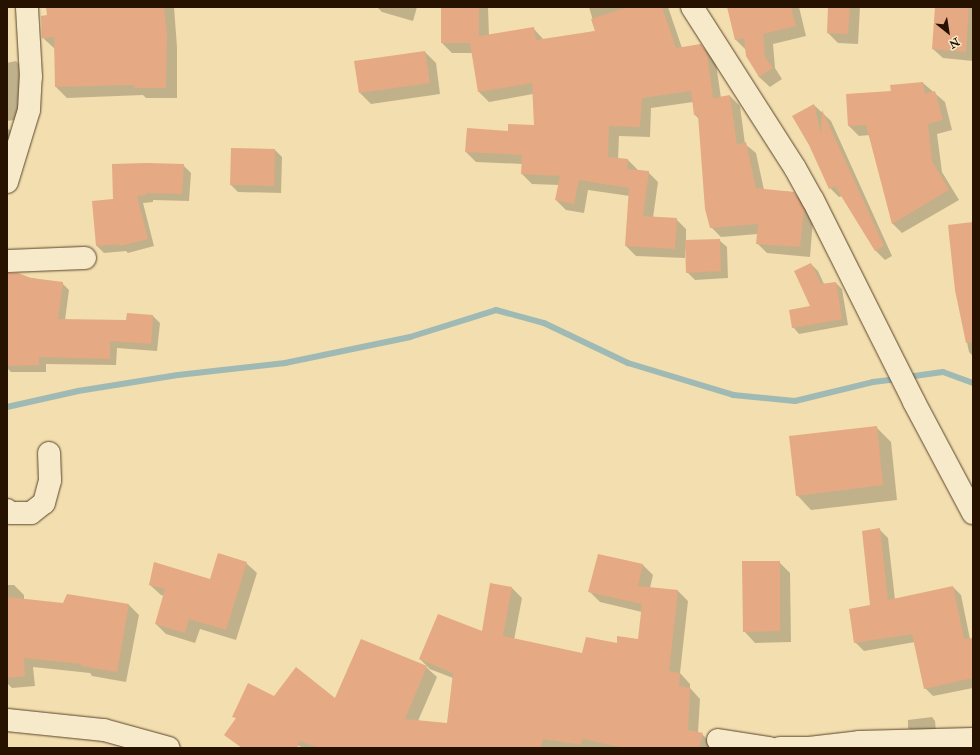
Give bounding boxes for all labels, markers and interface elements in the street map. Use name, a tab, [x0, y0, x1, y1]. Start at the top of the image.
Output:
north arrow	[928, 12, 968, 52]
text: N	[947, 35, 962, 51]

